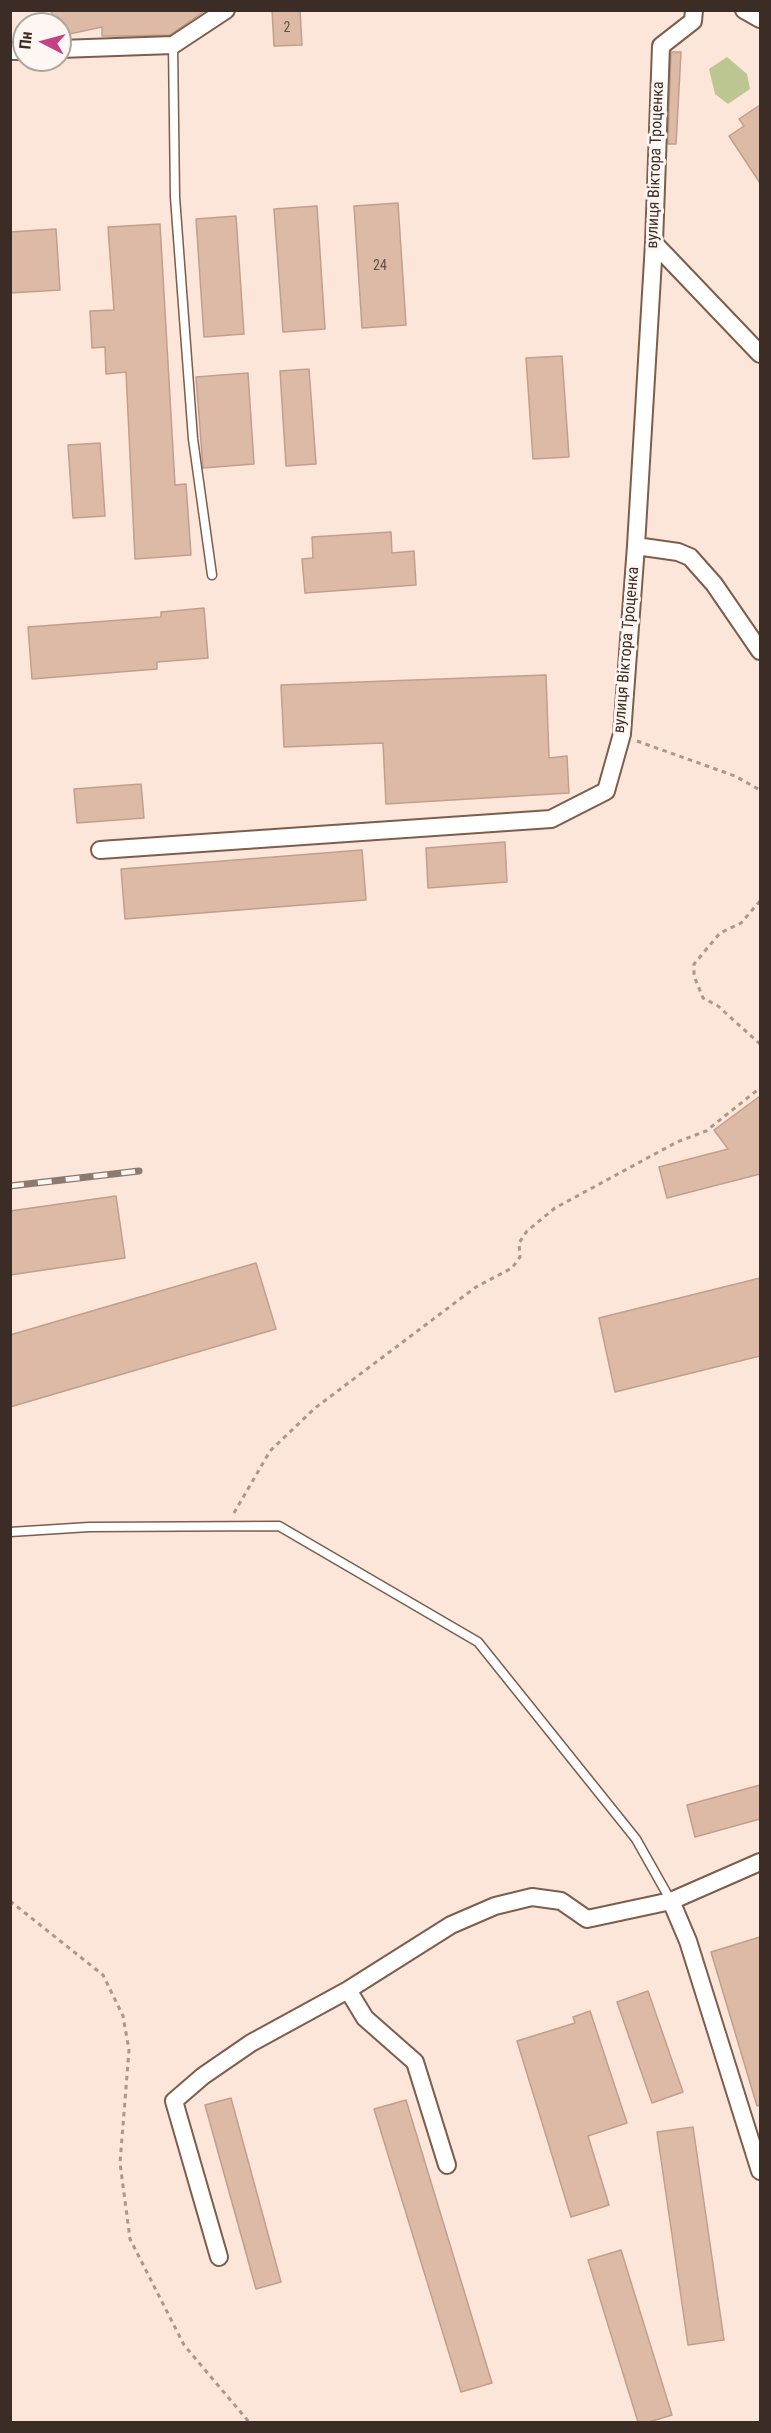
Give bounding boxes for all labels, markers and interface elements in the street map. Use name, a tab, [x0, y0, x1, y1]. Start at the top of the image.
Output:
north arrow	[12, 12, 72, 72]
house number: 2	[284, 20, 290, 36]
text: Пн	[15, 30, 36, 50]
street label: вулиця Віктора Троценка	[643, 81, 669, 249]
house number: 24	[373, 258, 387, 274]
street label: вулиця Віктора Троценка	[610, 566, 644, 734]

